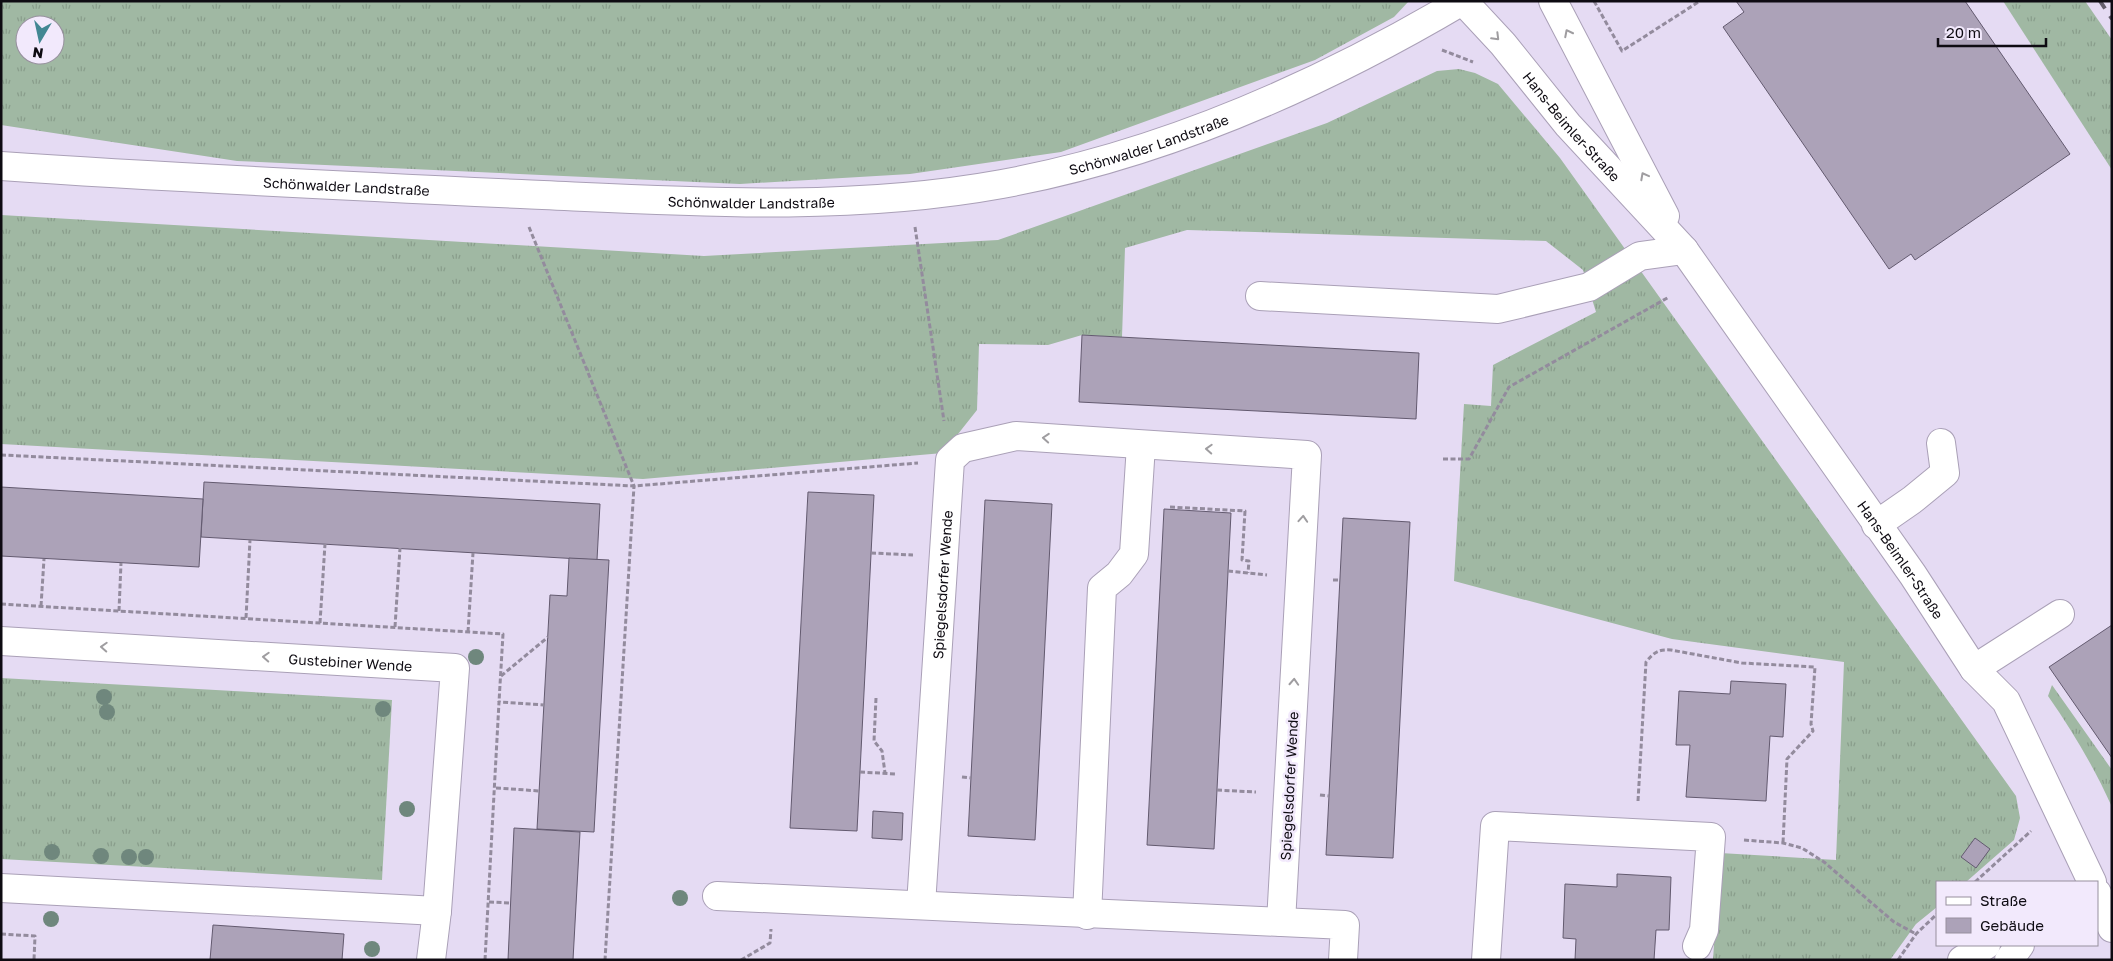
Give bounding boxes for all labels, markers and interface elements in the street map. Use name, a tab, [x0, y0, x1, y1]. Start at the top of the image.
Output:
north arrow	[15, 15, 65, 65]
scale bar	[1938, 15, 2046, 47]
text: 20 m	[1946, 23, 1981, 41]
one-way arrow	[1564, 29, 1574, 38]
one-way arrow	[1490, 31, 1499, 40]
text: N	[31, 44, 44, 63]
street label: Hans-Beimler-Straße	[1520, 68, 1624, 185]
street label: Schönwalder Landstraße	[1067, 110, 1231, 178]
street label: Schönwalder Landstraße	[263, 173, 430, 198]
one-way arrow	[1640, 173, 1650, 182]
street label: Schönwalder Landstraße	[667, 192, 835, 211]
one-way arrow	[1042, 433, 1050, 444]
one-way arrow	[1204, 444, 1212, 455]
street label: Hans-Beimler-Straße	[1854, 497, 1947, 622]
street label: Spiegelsdorfer Wende	[929, 510, 955, 660]
one-way arrow	[1297, 515, 1308, 523]
one-way arrow	[100, 642, 108, 653]
street label: Gustebiner Wende	[288, 650, 413, 674]
one-way arrow	[262, 651, 270, 662]
one-way arrow	[1289, 677, 1300, 685]
street label: Spiegelsdorfer Wende	[1277, 711, 1301, 861]
legend	[1936, 881, 2098, 946]
text: Straße	[1980, 891, 2027, 909]
text: Gebäude	[1980, 916, 2044, 934]

